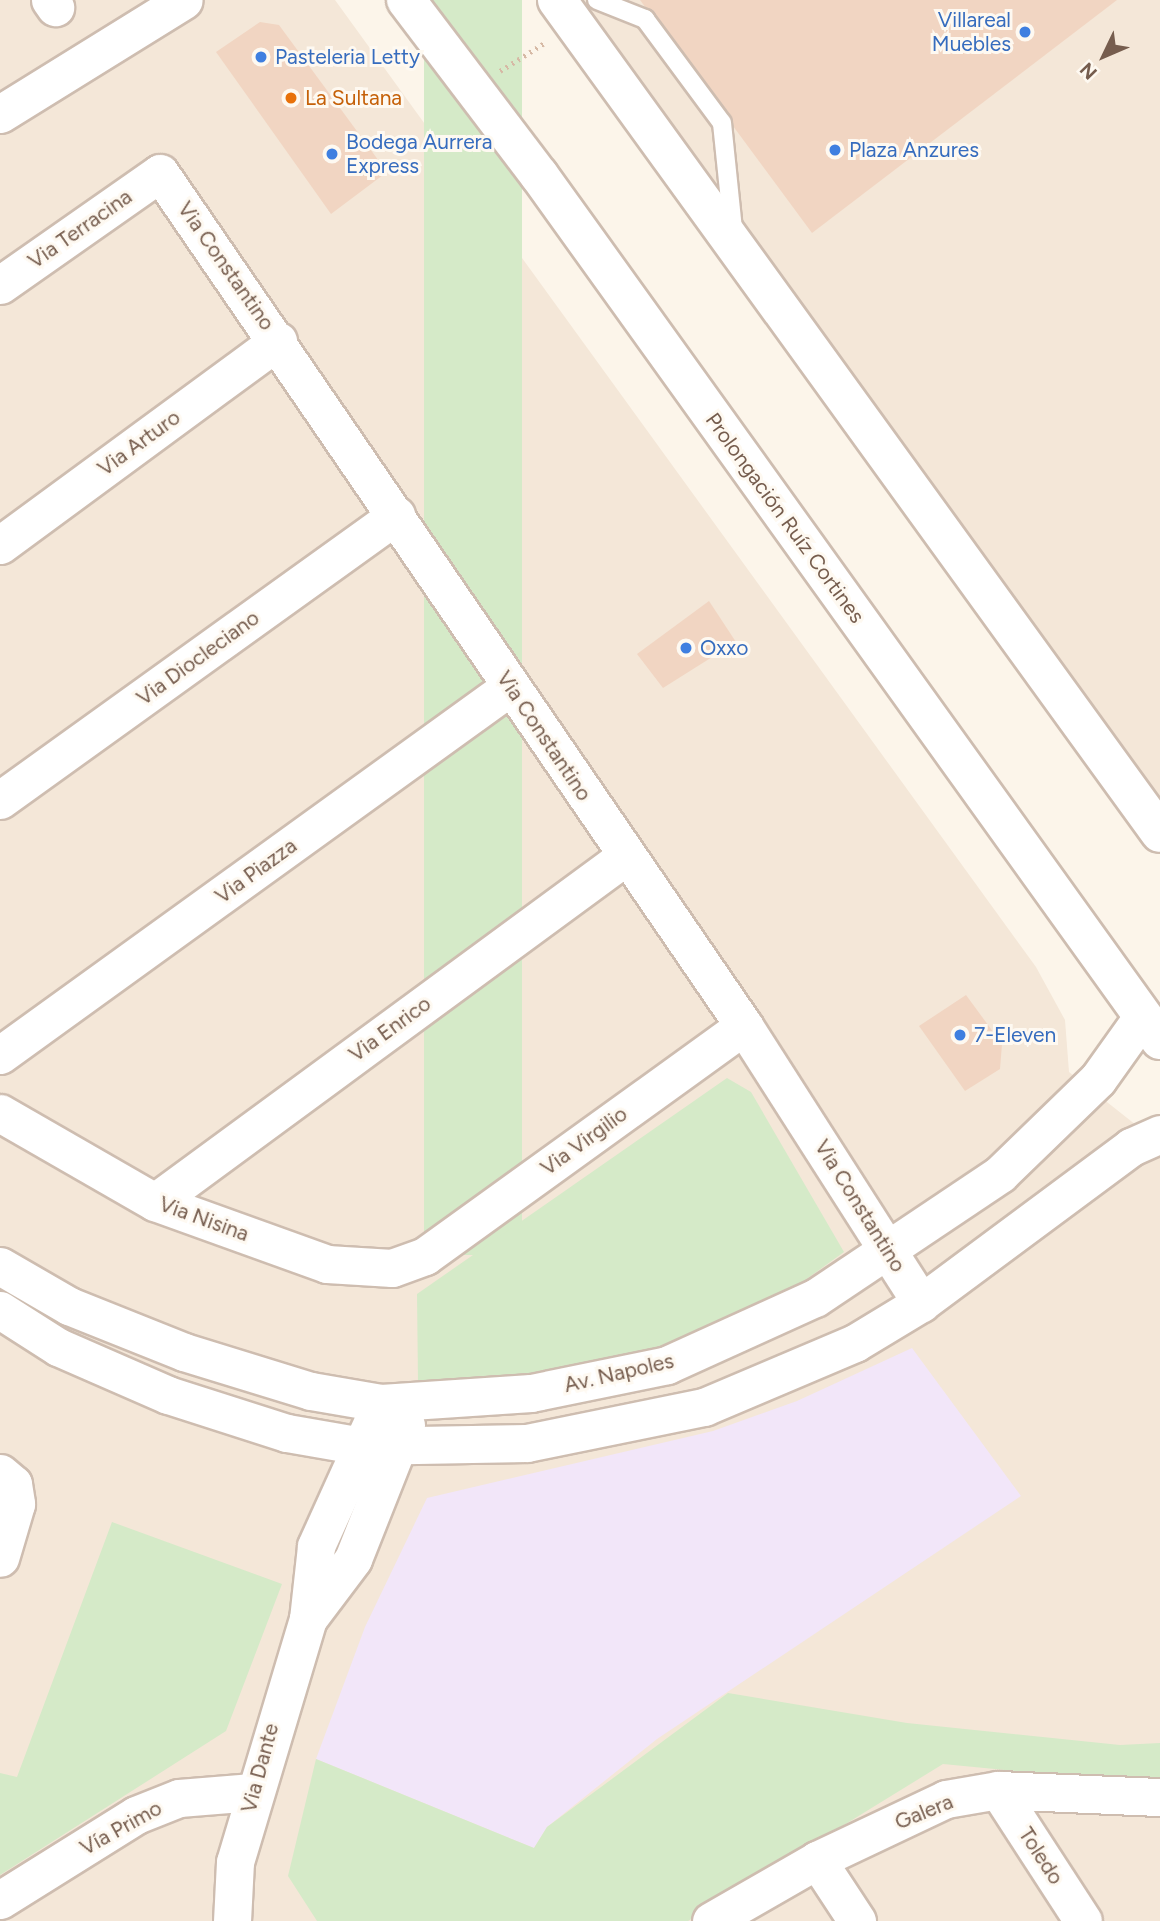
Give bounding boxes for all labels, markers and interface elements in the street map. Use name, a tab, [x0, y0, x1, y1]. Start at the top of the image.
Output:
place label: Villareal Muebles	[932, 7, 1011, 57]
north arrow	[1069, 21, 1139, 91]
marker: Villareal Muebles	[1017, 24, 1033, 40]
place label: Pasteleria Letty	[275, 44, 420, 70]
marker: Pasteleria Letty	[253, 49, 269, 65]
text: N	[1075, 58, 1102, 84]
place label: La Sultana	[305, 85, 402, 111]
marker: La Sultana	[283, 90, 299, 106]
place label: Bodega Aurrera Express	[346, 129, 492, 179]
place label: Plaza Anzures	[849, 137, 979, 163]
marker: Plaza Anzures	[827, 142, 843, 158]
marker: Bodega Aurrera Express	[324, 146, 340, 162]
street label: Via Terracina	[23, 184, 137, 274]
street label: Via Constantino	[172, 197, 280, 335]
street label: Via Arturo	[93, 405, 185, 481]
street label: Prolongación Ruíz Cortines	[700, 408, 870, 628]
street label: Via Diocleciano	[132, 605, 264, 711]
place label: Oxxo	[700, 635, 748, 661]
marker: Oxxo	[678, 640, 694, 656]
street label: Via Constantino	[491, 666, 597, 806]
street label: Via Piazza	[210, 833, 302, 909]
street label: Via Enrico	[344, 991, 436, 1067]
place label: 7-Eleven	[974, 1022, 1056, 1048]
marker: 7-Eleven	[952, 1027, 968, 1043]
street label: Via Virgilio	[536, 1101, 632, 1181]
street label: Via Constantino	[809, 1135, 911, 1277]
street label: Via Nisina	[156, 1191, 252, 1247]
street label: Av. Napoles	[562, 1348, 676, 1398]
street label: Via Dante	[236, 1721, 284, 1815]
street label: Galera	[891, 1789, 957, 1835]
street label: Vía Primo	[76, 1795, 166, 1861]
street label: Toledo	[1013, 1823, 1069, 1889]

